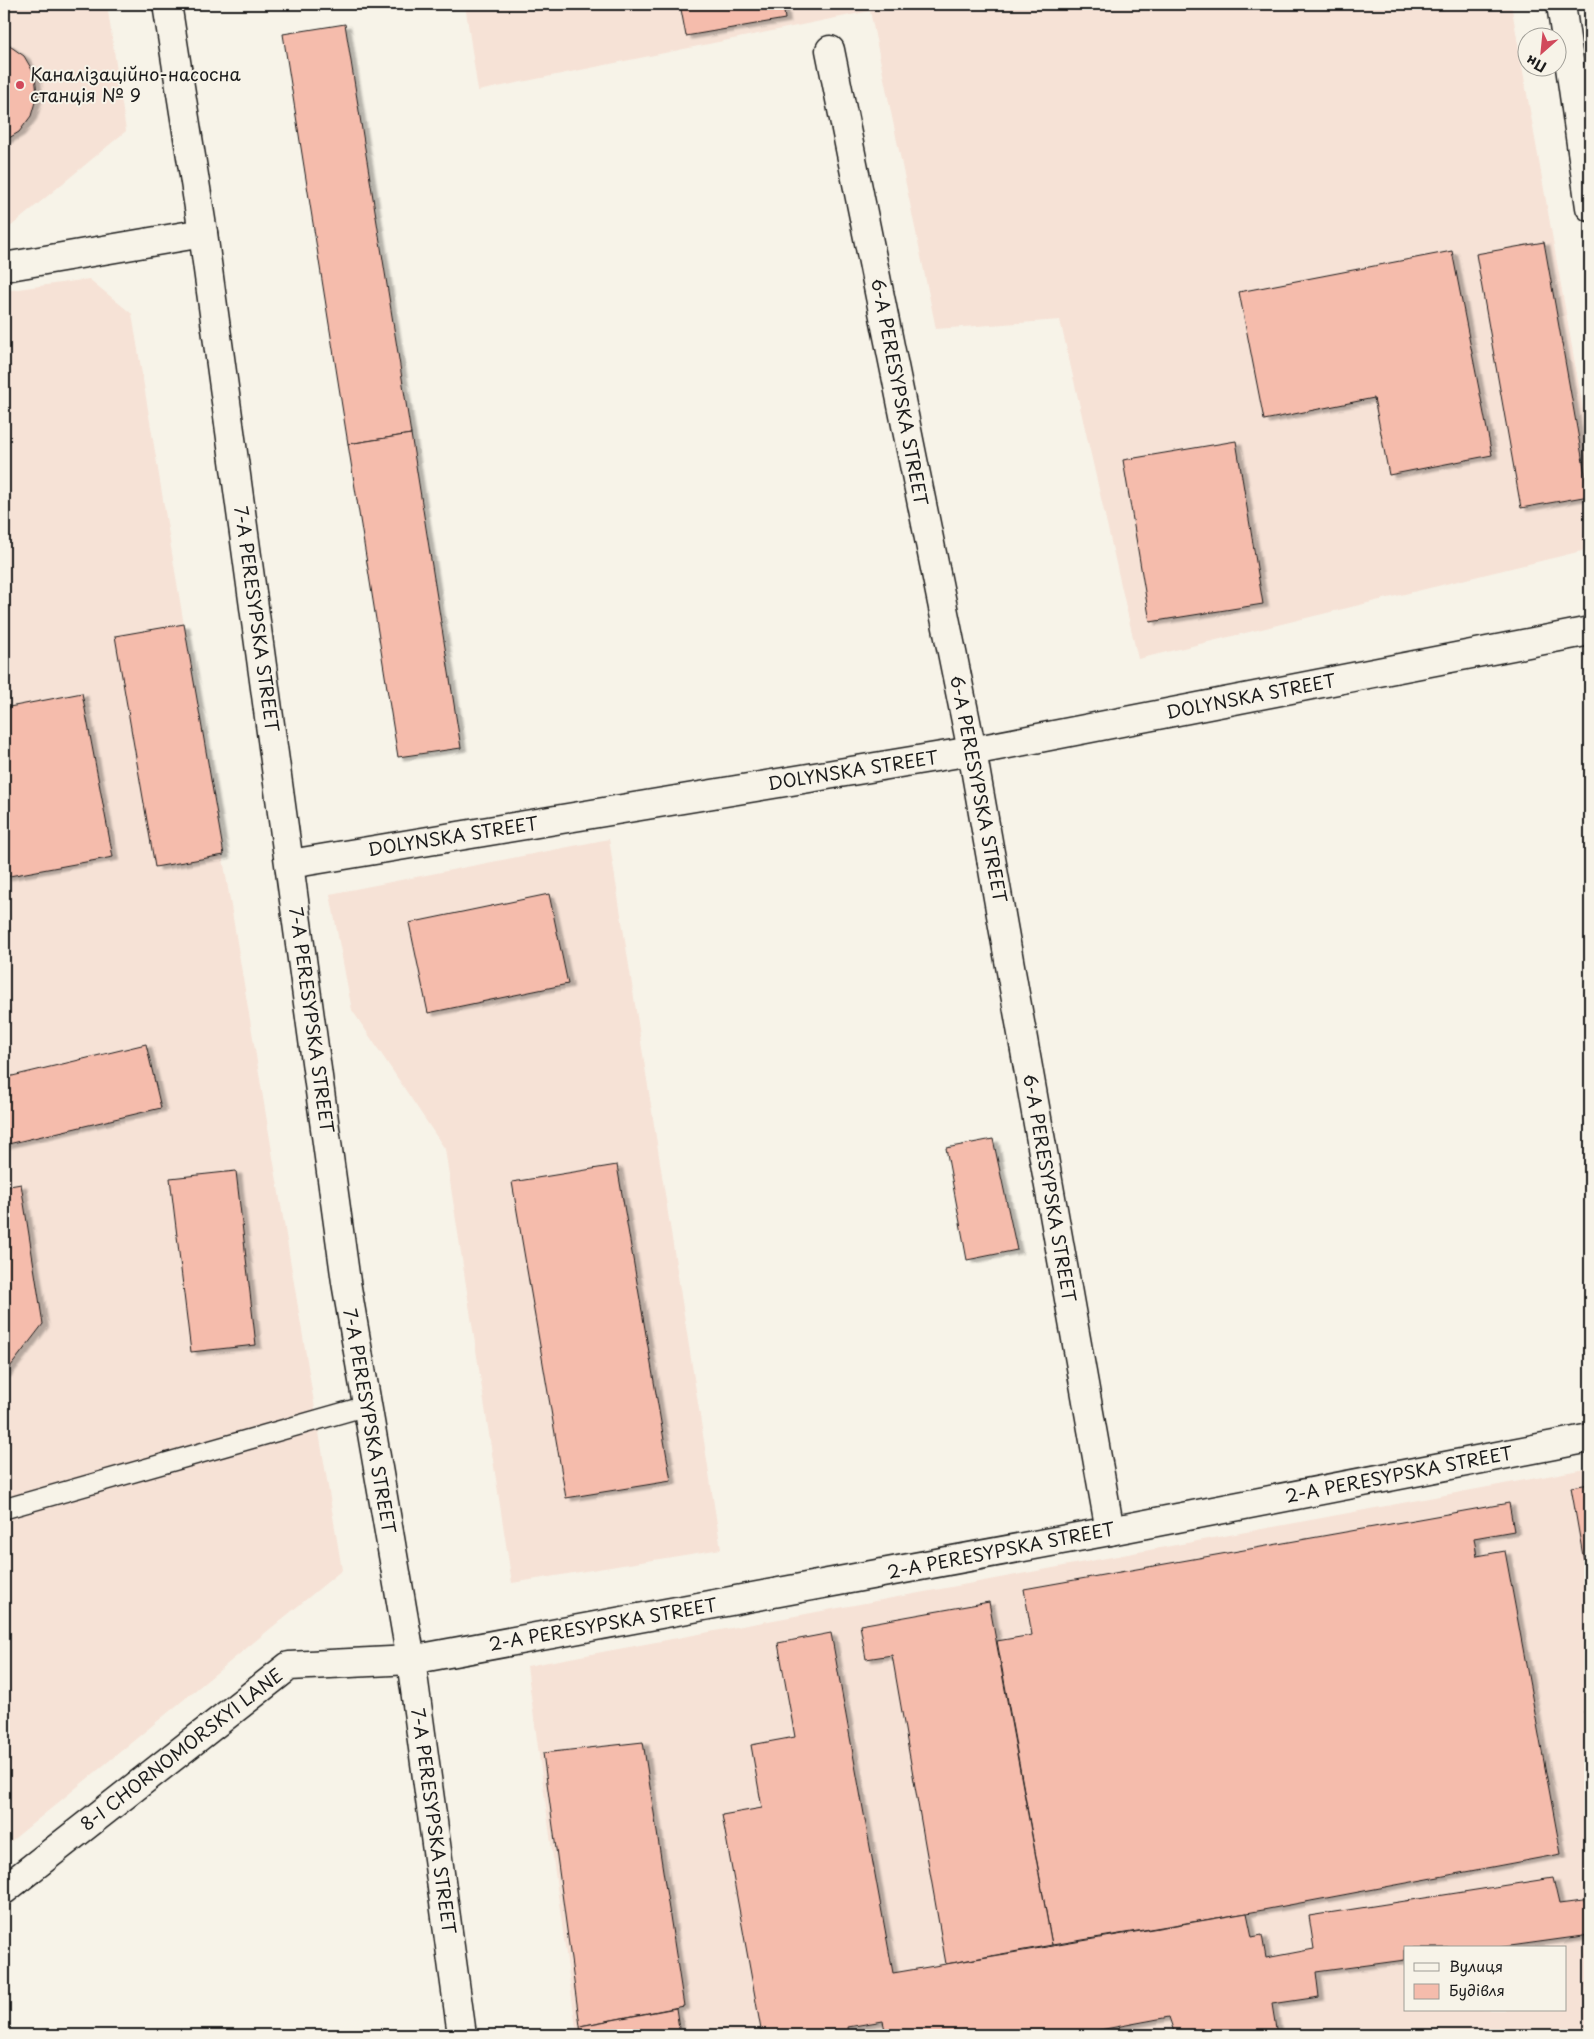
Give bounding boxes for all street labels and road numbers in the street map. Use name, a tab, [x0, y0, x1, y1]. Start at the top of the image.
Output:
street label: 6-A PERESYPSKA STREET	[865, 276, 936, 509]
street label: 7-A PERESYPSKA STREET	[228, 504, 287, 734]
street label: DOLYNSKA STREET	[1164, 666, 1339, 725]
street label: 6-A PERESYPSKA STREET	[944, 673, 1015, 906]
street label: DOLYNSKA STREET	[766, 743, 941, 796]
street label: DOLYNSKA STREET	[366, 809, 541, 862]
street label: 7-A PERESYPSKA STREET	[283, 905, 342, 1135]
street label: 6-A PERESYPSKA STREET	[1017, 1072, 1084, 1305]
street label: 7-A PERESYPSKA STREET	[337, 1306, 404, 1536]
street label: 2-A PERESYPSKA STREET	[1283, 1438, 1516, 1509]
street label: 2-A PERESYPSKA STREET	[885, 1514, 1118, 1585]
street label: 2-A PERESYPSKA STREET	[487, 1590, 720, 1657]
street label: 8-I CHORNOMORSKYI LANE	[74, 1661, 288, 1837]
street label: 7-A PERESYPSKA STREET	[405, 1706, 464, 1936]

